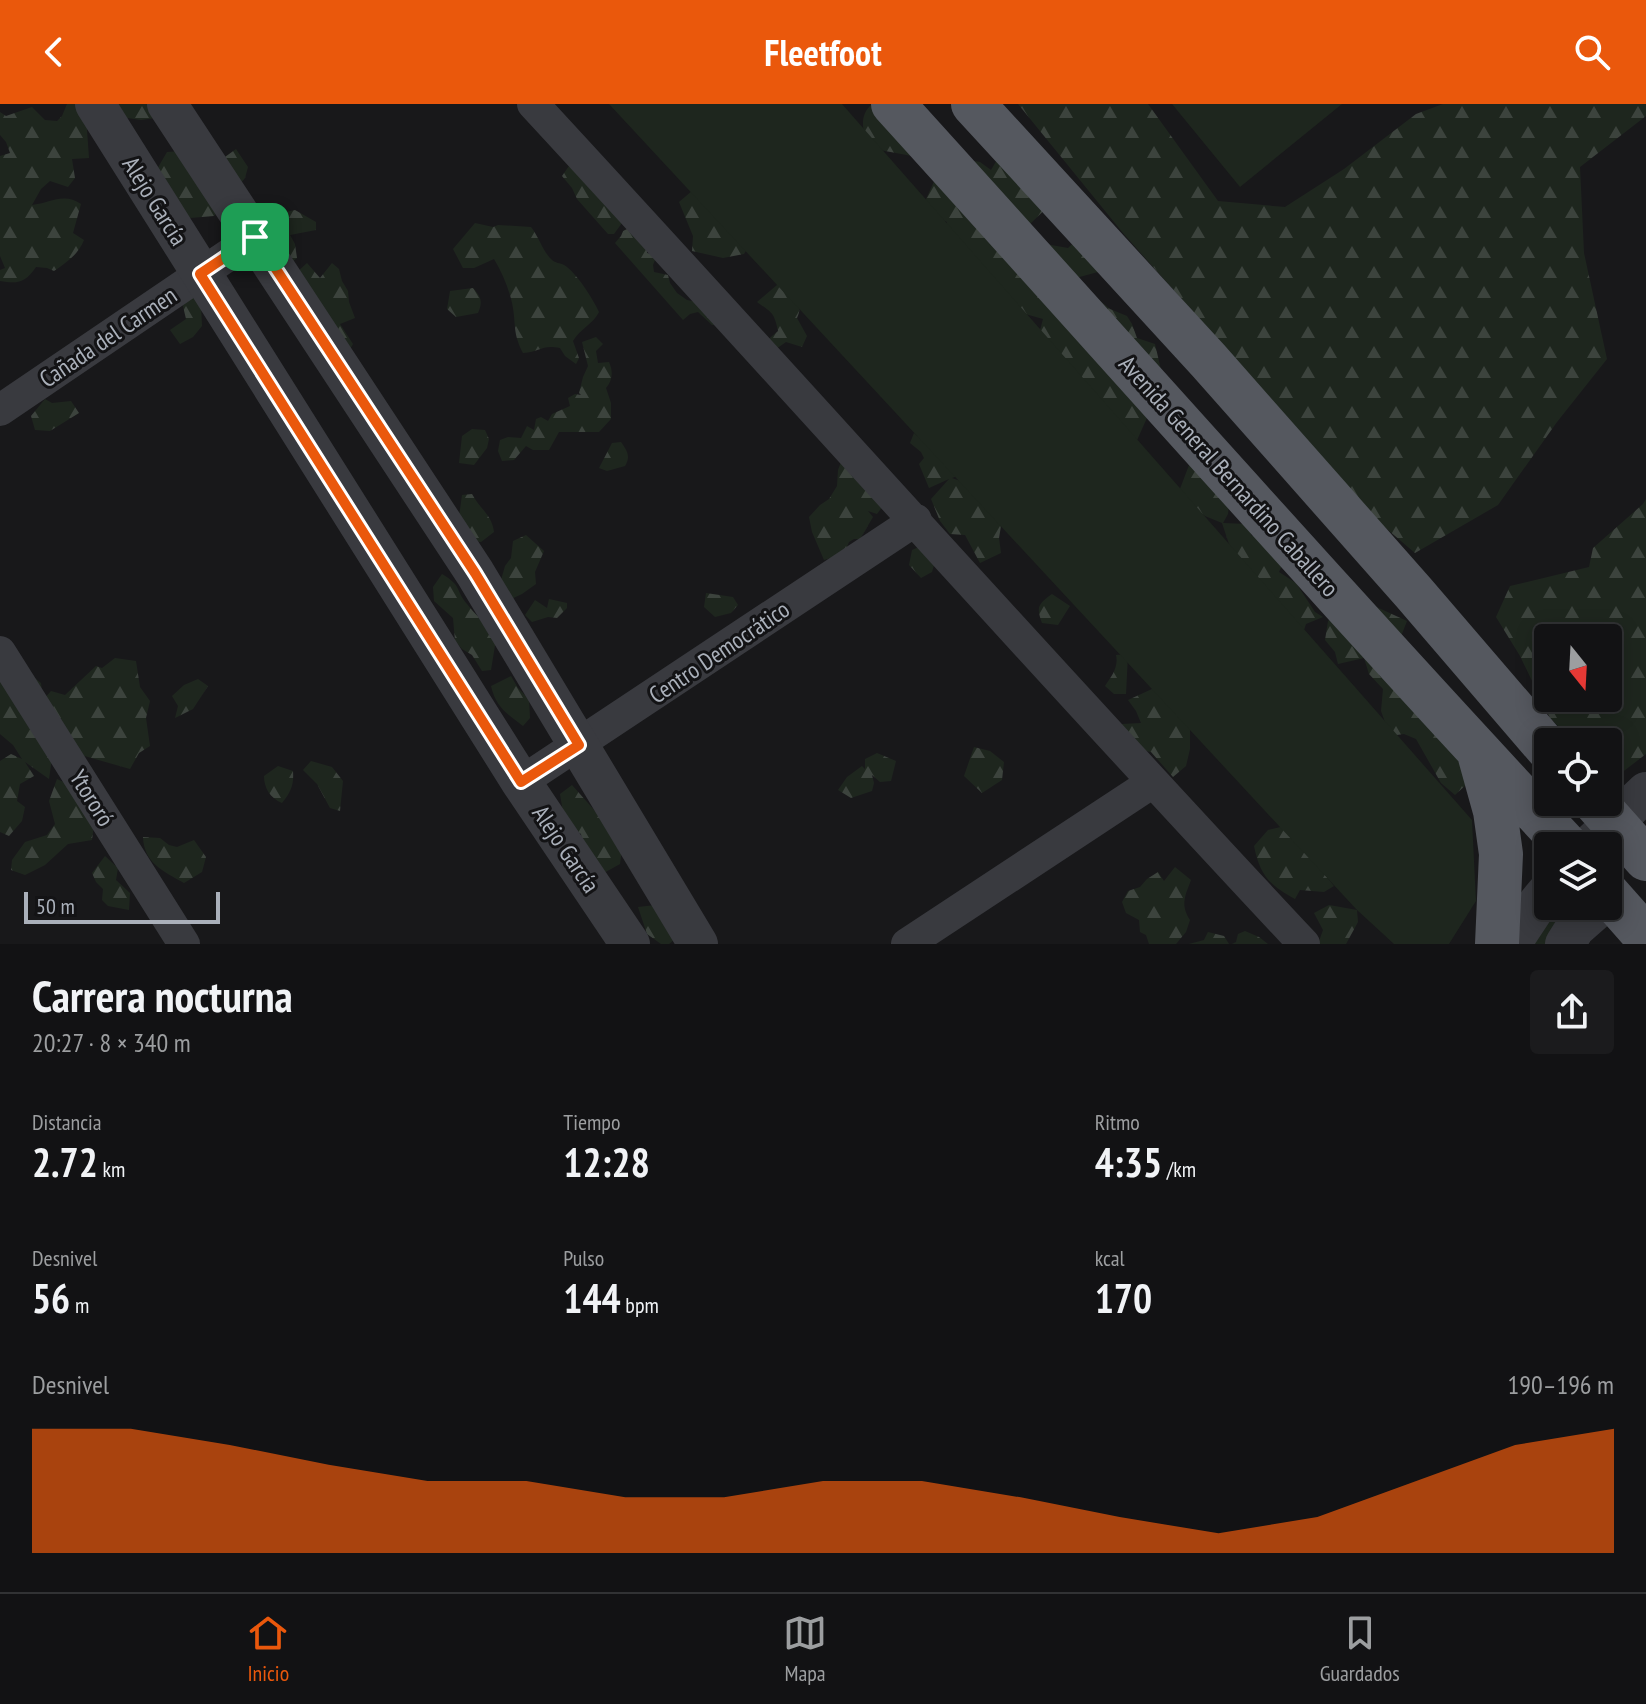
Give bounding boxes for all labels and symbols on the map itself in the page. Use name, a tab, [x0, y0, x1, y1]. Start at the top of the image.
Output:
street label: Alejo García	[116, 151, 194, 251]
pin	[221, 203, 289, 271]
street label: Cañada del Carmen	[33, 280, 183, 394]
street label: Avenida General Bernardino Caballero	[1112, 349, 1346, 603]
street label: Centro Democrático	[643, 594, 795, 710]
north arrow	[1534, 624, 1622, 712]
street label: Ytororó	[63, 764, 121, 832]
street label: Alejo García	[526, 799, 606, 899]
scale bar	[24, 888, 220, 924]

